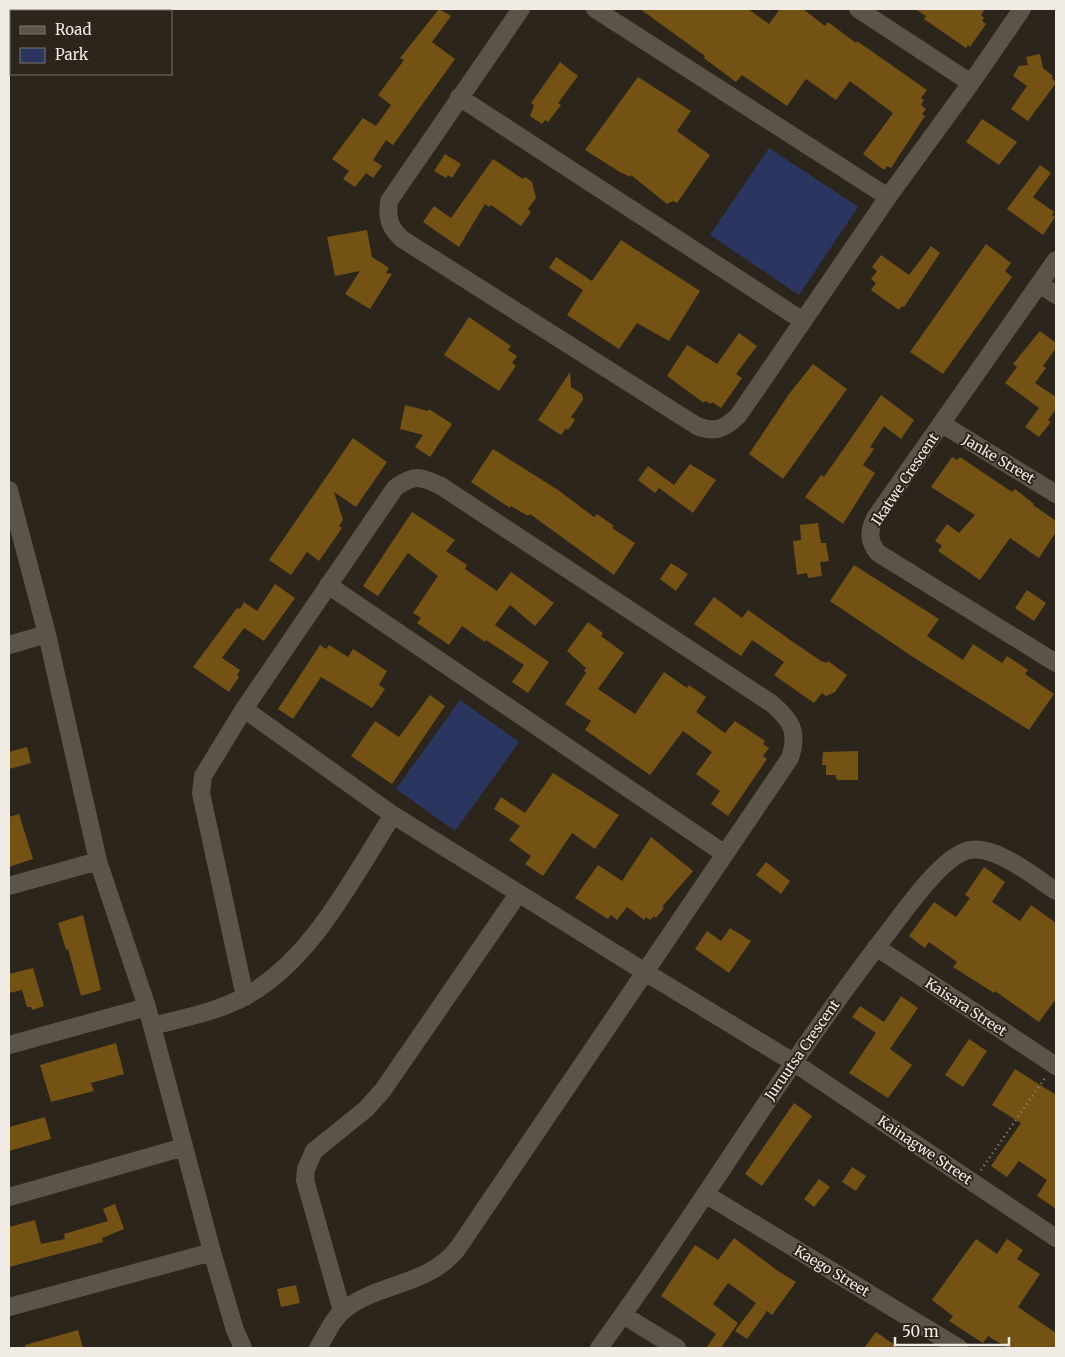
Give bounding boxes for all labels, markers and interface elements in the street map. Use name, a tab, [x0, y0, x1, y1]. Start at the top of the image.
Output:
legend	[10, 10, 172, 75]
text: Road	[55, 20, 91, 39]
text: Park	[55, 45, 89, 64]
street label: Ikatwe Crescent	[867, 429, 943, 529]
street label: Janke Street	[959, 430, 1039, 488]
street label: Kaisara Street	[922, 974, 1011, 1040]
street label: Juruutsa Crescent	[760, 996, 844, 1104]
street label: Kainagwe Street	[874, 1112, 976, 1189]
street label: Kaego Street	[791, 1241, 873, 1301]
scale bar	[895, 1314, 1009, 1346]
text: 50 m	[902, 1322, 939, 1341]

